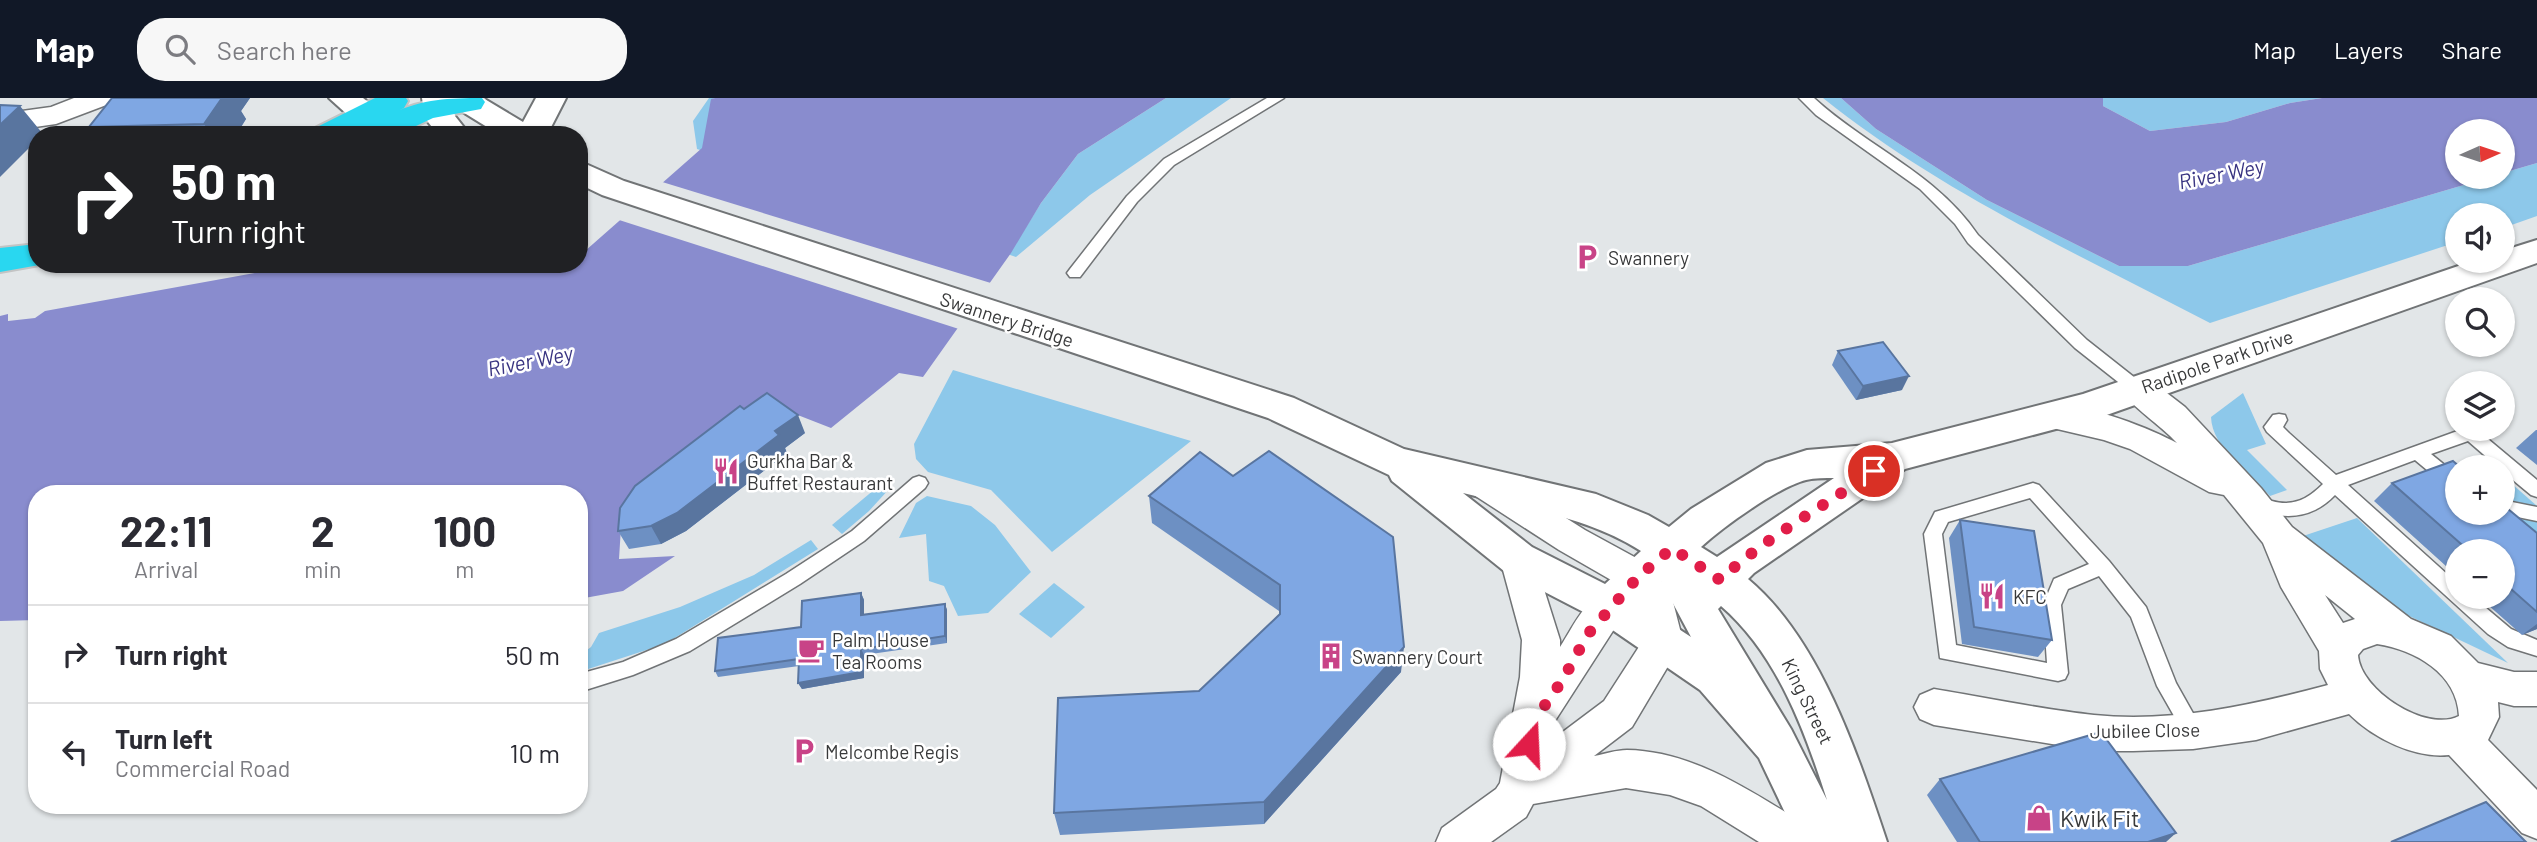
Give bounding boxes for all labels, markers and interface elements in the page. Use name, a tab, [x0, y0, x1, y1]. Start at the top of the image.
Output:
search box	[137, 18, 627, 81]
text: Map	[35, 29, 95, 69]
icon: search	[161, 30, 199, 68]
text: Search here	[217, 34, 352, 65]
text: Map	[2253, 35, 2296, 64]
text: Layers	[2334, 35, 2403, 64]
text: Share	[2441, 35, 2502, 64]
north arrow	[2445, 119, 2515, 189]
map controls	[2445, 119, 2515, 609]
text: 50 m	[171, 151, 276, 210]
water label: River Wey	[2176, 152, 2266, 193]
icon: right	[56, 154, 147, 245]
button: sound	[2445, 203, 2515, 273]
text: Turn right	[171, 211, 306, 249]
parking icon: Swannery	[1572, 242, 1602, 272]
place label: Swannery	[1608, 246, 1689, 269]
street label: Swannery Bridge	[937, 287, 1077, 351]
button: search	[2445, 287, 2515, 357]
street label: Radipole Park Drive	[2138, 324, 2296, 398]
water label: River Wey	[485, 339, 575, 380]
button: layers	[2445, 371, 2515, 441]
pin	[1844, 441, 1904, 501]
place label: Gurkha Bar & Buffet Restaurant	[747, 449, 893, 494]
icon: arrive	[1855, 452, 1893, 490]
button: +	[2445, 455, 2515, 525]
restaurant icon: Gurkha Bar & Buffet Restaurant	[711, 456, 741, 486]
text: 22:11	[120, 505, 212, 555]
text: 2	[311, 505, 335, 555]
text: 100	[433, 505, 496, 555]
button: −	[2445, 539, 2515, 609]
text: Arrival	[134, 555, 198, 583]
text: min	[304, 555, 341, 583]
text: m	[455, 555, 474, 583]
restaurant icon: KFC	[1977, 581, 2007, 611]
place label: KFC	[2013, 585, 2047, 608]
place label: Palm House Tea Rooms	[832, 628, 929, 673]
icon: right	[56, 635, 94, 673]
cafe icon: Palm House Tea Rooms	[796, 635, 826, 665]
text: Turn right	[115, 639, 228, 670]
text: 50 m	[505, 639, 560, 670]
building icon: Swannery Court	[1316, 641, 1346, 671]
place label: Swannery Court	[1352, 645, 1483, 668]
street label: King Street	[1777, 654, 1839, 748]
position arrow	[1492, 707, 1566, 781]
street label: Jubilee Close	[2090, 718, 2200, 742]
text: Turn left	[115, 723, 213, 754]
icon: left	[56, 733, 94, 771]
parking icon: Melcombe Regis	[789, 736, 819, 766]
text: 10 m	[510, 737, 560, 768]
place label: Melcombe Regis	[825, 740, 959, 763]
text: Commercial Road	[115, 754, 290, 782]
shop icon: Kwik Fit	[2024, 803, 2054, 833]
place label: Kwik Fit	[2060, 804, 2139, 832]

